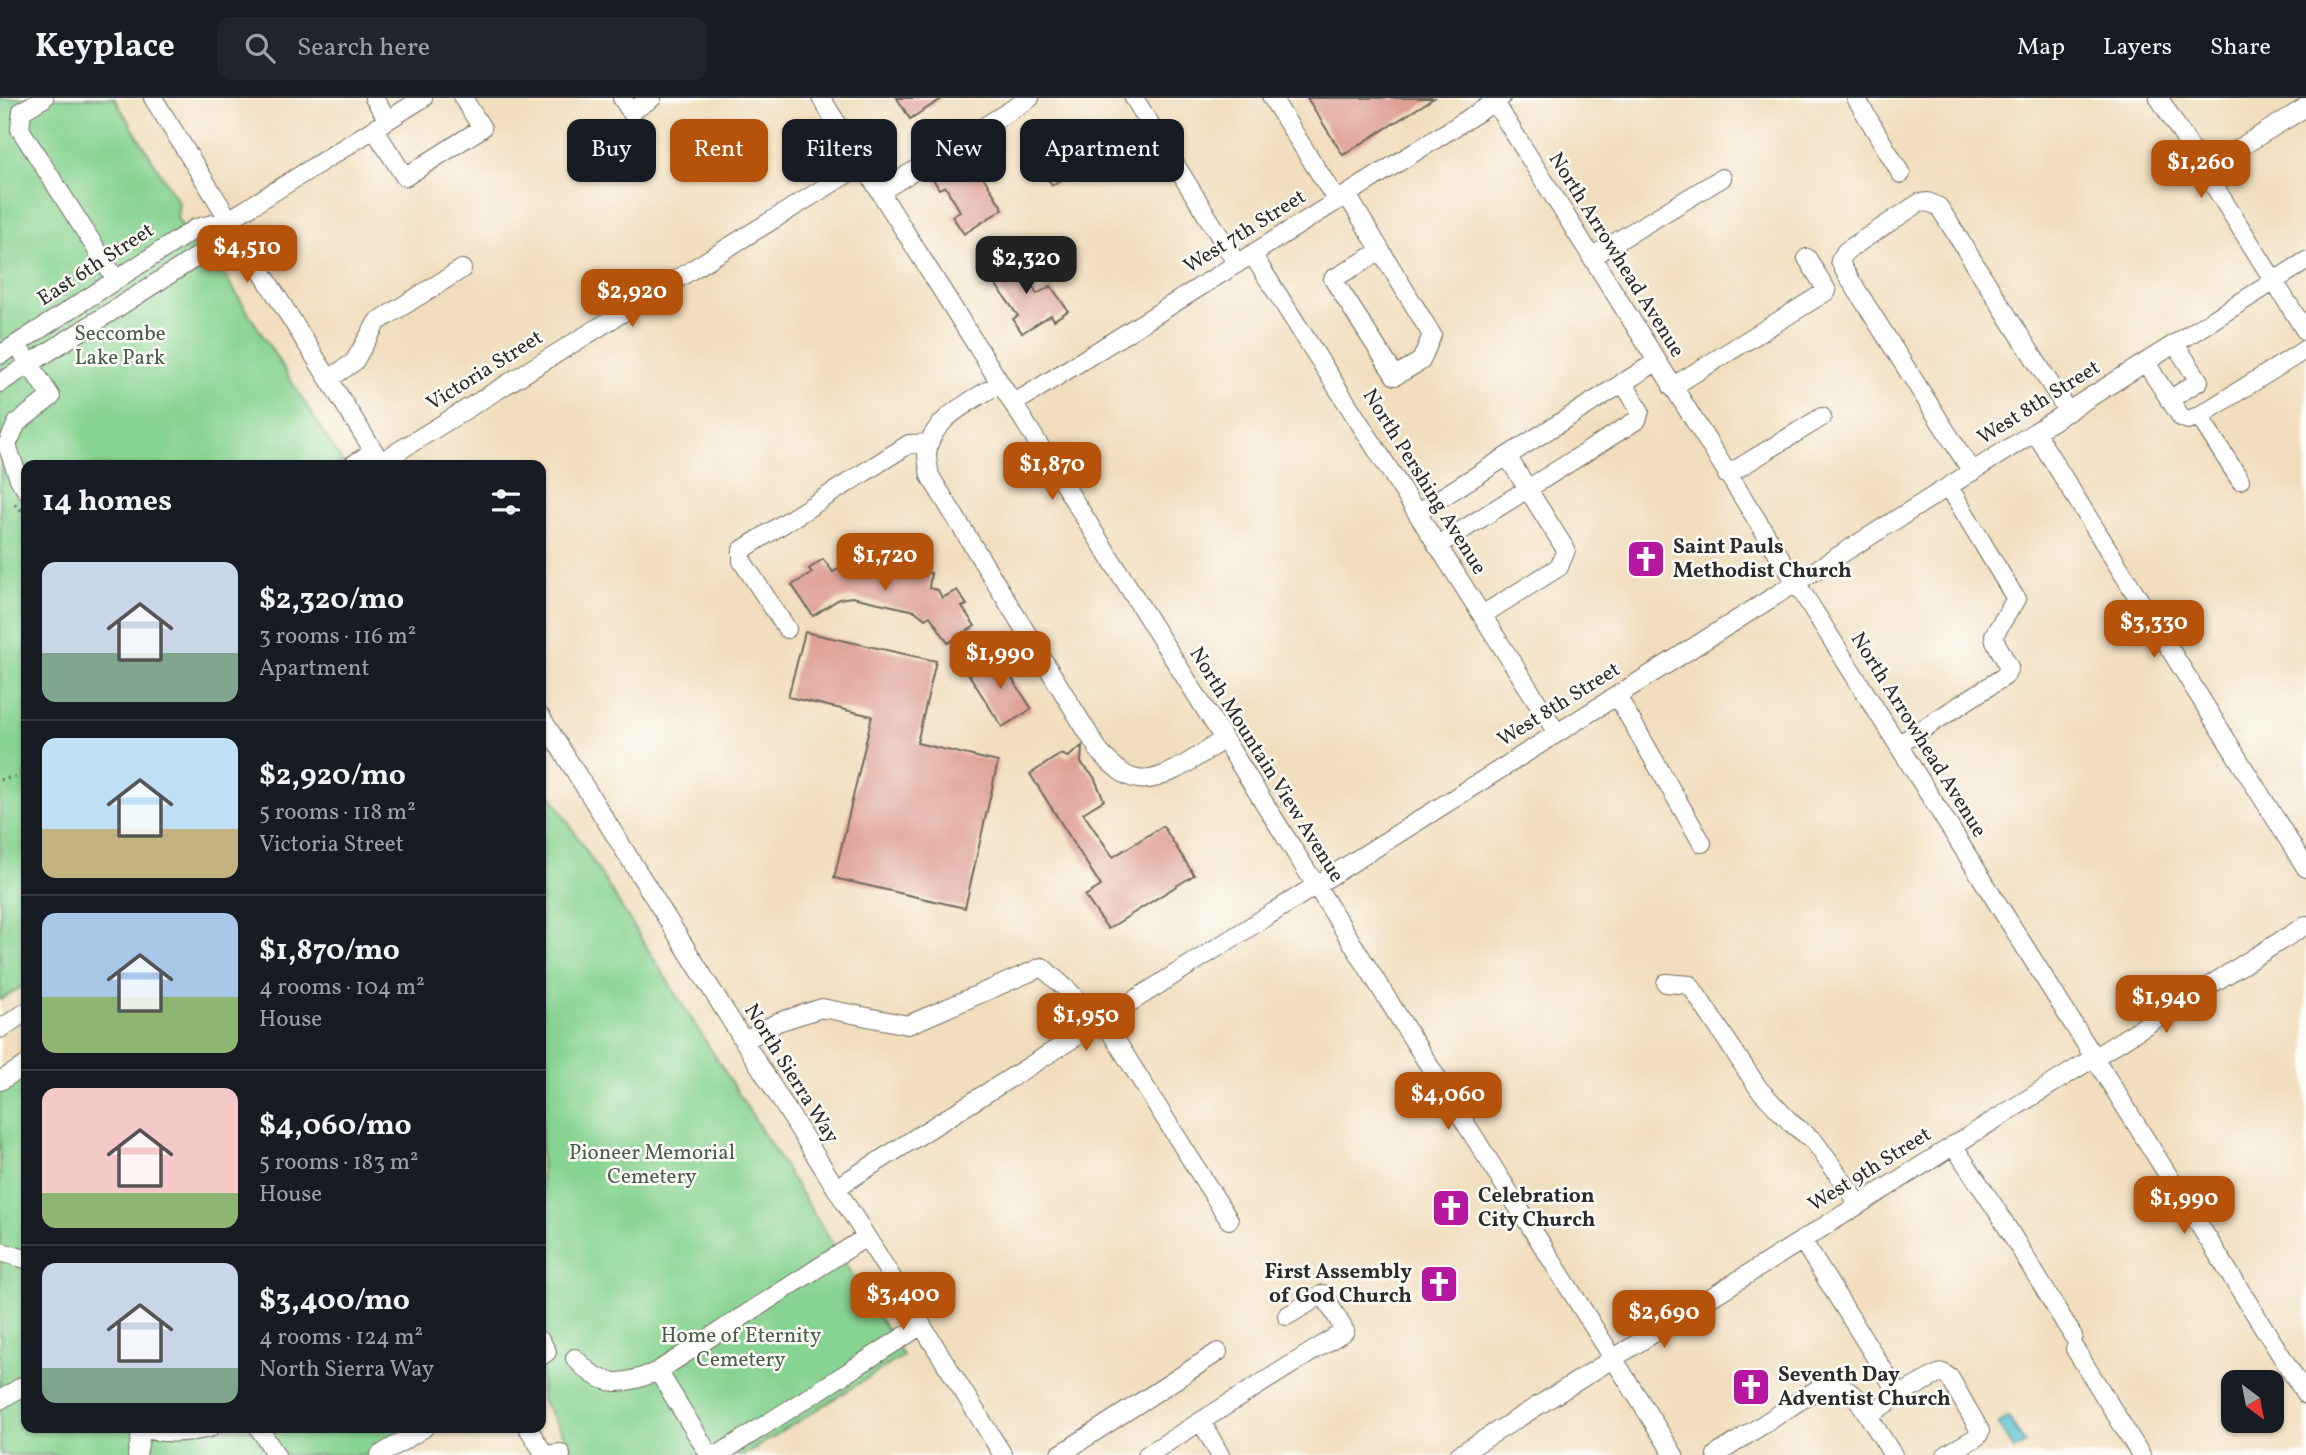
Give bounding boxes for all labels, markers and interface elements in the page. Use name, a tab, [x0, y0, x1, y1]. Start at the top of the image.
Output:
search box	[217, 17, 707, 80]
text: Keyplace	[35, 25, 175, 71]
icon: search	[241, 29, 279, 67]
text: Search here	[297, 30, 430, 66]
text: Map	[2017, 31, 2065, 65]
text: Layers	[2103, 31, 2172, 65]
text: Share	[2210, 31, 2271, 65]
chip: Buy	[567, 119, 656, 182]
chip: Rent	[670, 119, 768, 182]
chip: Filters	[782, 119, 897, 182]
chip: New	[911, 119, 1006, 182]
chip: Apartment	[1020, 119, 1184, 182]
pin: $1,260	[2144, 140, 2258, 200]
street label: North Arrowhead Avenue	[1541, 147, 1691, 363]
text: $1,260	[2167, 147, 2235, 179]
street label: West 7th Street	[1178, 183, 1312, 281]
street label: East 6th Street	[32, 217, 160, 313]
pin: $4,510	[190, 226, 304, 285]
text: $4,510	[213, 232, 281, 264]
pin: $2,320	[969, 236, 1083, 296]
text: $2,320	[992, 243, 1060, 275]
pin: $2,920	[575, 270, 689, 329]
text: $2,920	[597, 276, 667, 308]
park label: Seccombe Lake Park	[74, 320, 166, 373]
street label: Victoria Street	[421, 324, 549, 418]
street label: West 8th Street	[1972, 354, 2106, 452]
street label: North Pershing Avenue	[1355, 384, 1493, 581]
pin: $1,870	[995, 442, 1109, 502]
text: $1,870	[1019, 449, 1085, 481]
text: 14 homes	[42, 481, 172, 523]
icon: filters	[487, 483, 525, 521]
pin: $1,720	[828, 533, 942, 593]
place label: Saint Pauls Methodist Church	[1673, 533, 1852, 586]
church icon: Saint Pauls Methodist Church	[1625, 538, 1667, 580]
text: $1,720	[853, 540, 917, 572]
text: $2,320/mo	[259, 579, 404, 621]
icon: home	[98, 590, 182, 674]
pin: $3,330	[2097, 601, 2211, 660]
text: $3,330	[2120, 607, 2188, 639]
text: 3 rooms · 116 m²	[259, 621, 416, 653]
street label: North Arrowhead Avenue	[1843, 627, 1993, 843]
pin: $1,990	[943, 632, 1057, 691]
text: $1,990	[966, 638, 1034, 670]
street label: North Mountain View Avenue	[1181, 642, 1351, 888]
text: Apartment	[259, 653, 370, 685]
street label: West 8th Street	[1492, 656, 1626, 754]
text: $2,920/mo	[259, 755, 406, 797]
icon: home	[98, 766, 182, 850]
text: 5 rooms · 118 m²	[259, 797, 416, 829]
text: Victoria Street	[259, 829, 404, 861]
text: $1,870/mo	[259, 930, 400, 972]
icon: home	[98, 941, 182, 1025]
text: 4 rooms · 104 m²	[259, 972, 425, 1004]
pin: $1,940	[2109, 976, 2223, 1035]
text: $1,940	[2132, 982, 2200, 1014]
pin: $1,950	[1029, 993, 1143, 1053]
street label: North Sierra Way	[736, 999, 846, 1150]
text: $1,950	[1053, 1000, 1119, 1032]
text: House	[259, 1004, 322, 1036]
pin: $4,060	[1391, 1072, 1505, 1132]
text: $4,060	[1411, 1079, 1485, 1111]
text: $4,060/mo	[259, 1105, 412, 1147]
icon: home	[98, 1116, 182, 1200]
street label: West 9th Street	[1803, 1121, 1937, 1219]
park label: Pioneer Memorial Cemetery	[569, 1139, 735, 1192]
text: 5 rooms · 183 m²	[259, 1147, 419, 1179]
pin: $1,990	[2127, 1176, 2241, 1236]
text: House	[259, 1179, 322, 1211]
place label: Celebration City Church	[1478, 1182, 1596, 1235]
text: $1,990	[2150, 1183, 2218, 1215]
church icon: Celebration City Church	[1430, 1187, 1472, 1229]
place label: First Assembly of God Church	[1265, 1258, 1412, 1311]
church icon: First Assembly of God Church	[1418, 1263, 1460, 1305]
pin: $3,400	[846, 1272, 960, 1332]
text: $3,400	[866, 1279, 940, 1311]
text: $3,400/mo	[259, 1280, 410, 1322]
pin: $2,690	[1607, 1290, 1721, 1350]
icon: home	[98, 1291, 182, 1375]
text: $2,690	[1628, 1297, 1700, 1329]
text: 4 rooms · 124 m²	[259, 1322, 423, 1354]
park label: Home of Eternity Cemetery	[661, 1322, 822, 1375]
text: North Sierra Way	[259, 1354, 434, 1386]
place label: Seventh Day Adventist Church	[1778, 1361, 1951, 1414]
church icon: Seventh Day Adventist Church	[1730, 1366, 1772, 1408]
north arrow	[2221, 1370, 2284, 1433]
map controls	[2221, 1370, 2284, 1433]

